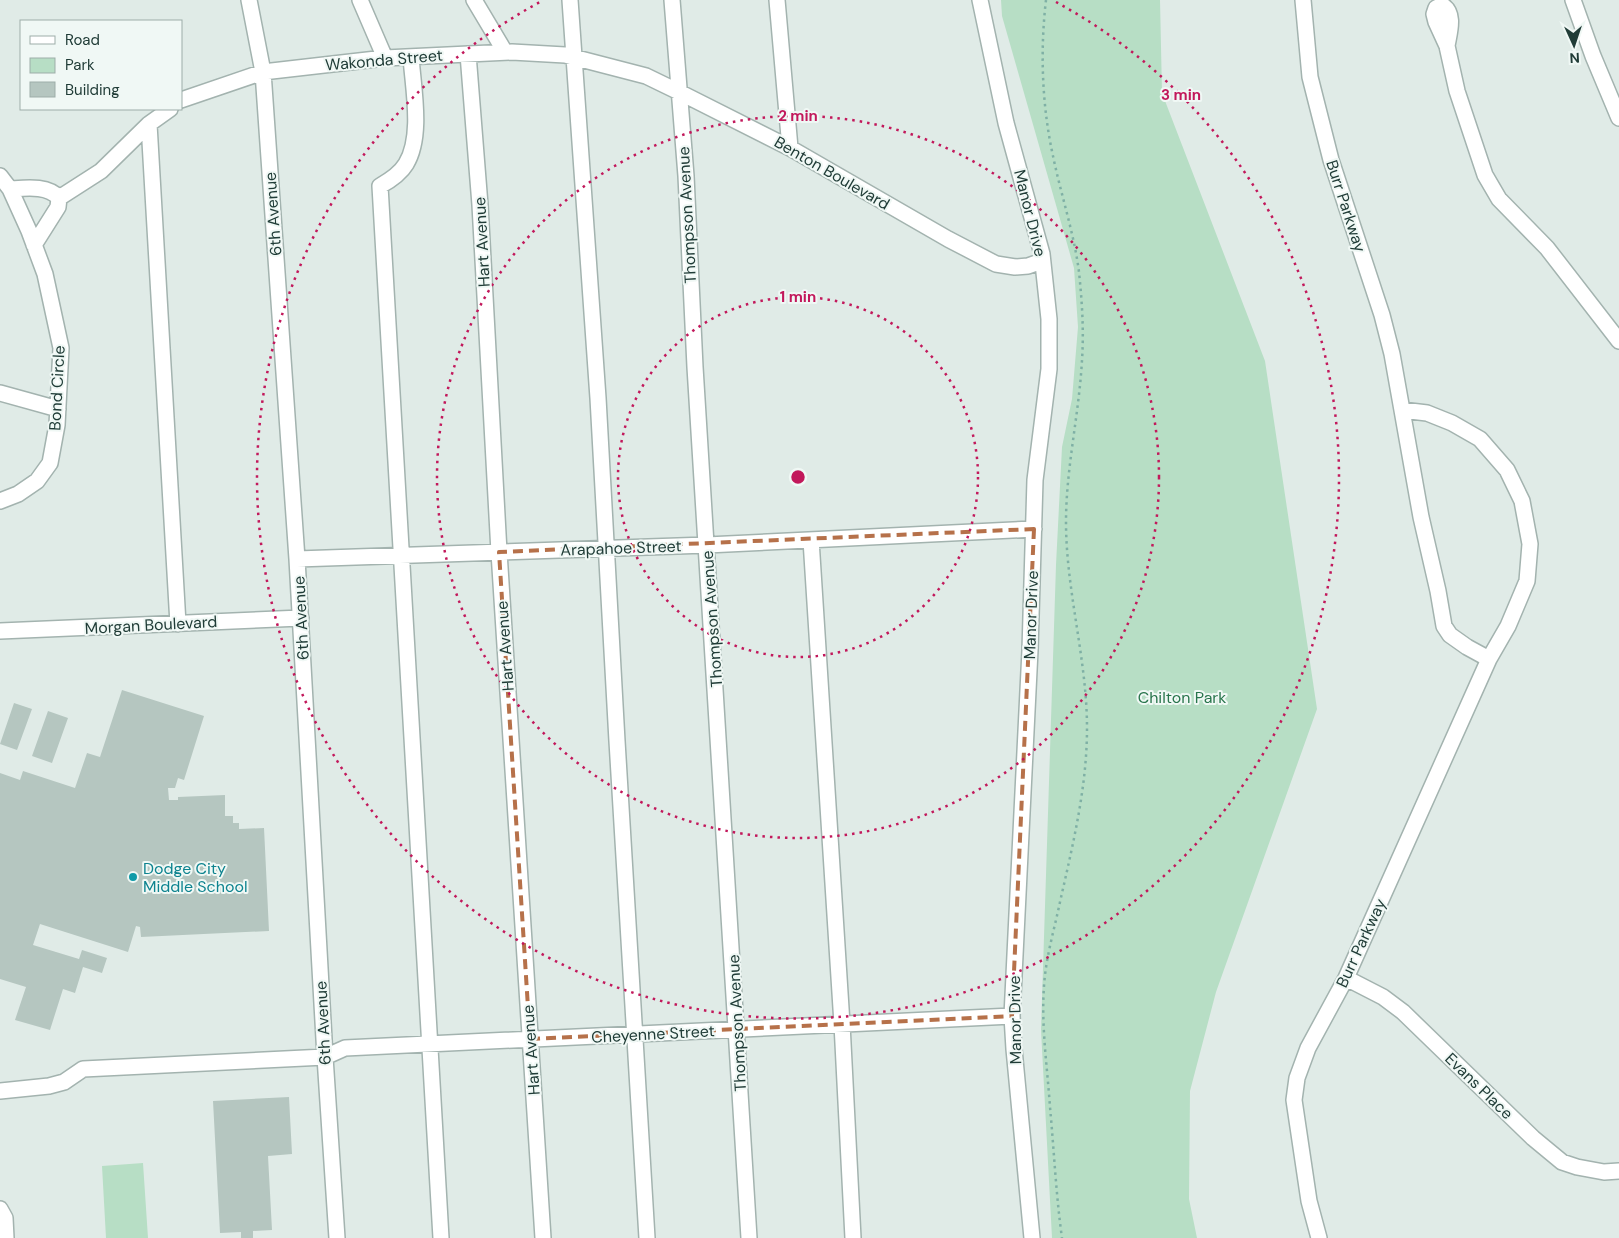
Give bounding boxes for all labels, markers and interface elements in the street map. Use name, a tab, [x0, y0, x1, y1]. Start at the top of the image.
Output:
legend	[20, 20, 182, 110]
north arrow	[1549, 20, 1599, 70]
text: Road	[65, 30, 100, 50]
street label: Wakonda Street	[324, 44, 444, 76]
text: N	[1569, 49, 1580, 67]
text: Park	[65, 55, 95, 75]
text: Building	[65, 80, 120, 100]
text: 3 min	[1161, 85, 1201, 105]
text: 2 min	[778, 106, 818, 126]
street label: Benton Boulevard	[770, 131, 894, 215]
street label: Thompson Avenue	[673, 146, 701, 284]
street label: Burr Parkway	[1321, 157, 1371, 255]
street label: Manor Drive	[1009, 167, 1051, 259]
street label: 6th Avenue	[260, 171, 286, 257]
street label: Hart Avenue	[469, 196, 495, 288]
text: 1 min	[780, 287, 816, 307]
street label: Bond Circle	[44, 345, 70, 431]
centre of rings	[789, 468, 807, 486]
street label: Arapahoe Street	[560, 535, 682, 561]
street label: Thompson Avenue	[697, 550, 727, 688]
street label: Manor Drive	[1019, 570, 1043, 660]
street label: 6th Avenue	[288, 575, 314, 661]
street label: Hart Avenue	[491, 600, 519, 692]
street label: Morgan Boulevard	[84, 611, 218, 639]
park label: Chilton Park	[1138, 687, 1226, 708]
place label: Dodge City Middle School	[143, 858, 247, 897]
marker: Dodge City Middle School	[127, 871, 139, 883]
street label: Burr Parkway	[1331, 895, 1391, 991]
street label: Thompson Avenue	[723, 954, 751, 1092]
street label: Manor Drive	[1004, 975, 1026, 1065]
street label: 6th Avenue	[310, 980, 336, 1066]
street label: Hart Avenue	[517, 1004, 545, 1096]
street label: Cheyenne Street	[591, 1020, 715, 1048]
street label: Evans Place	[1440, 1048, 1518, 1124]

